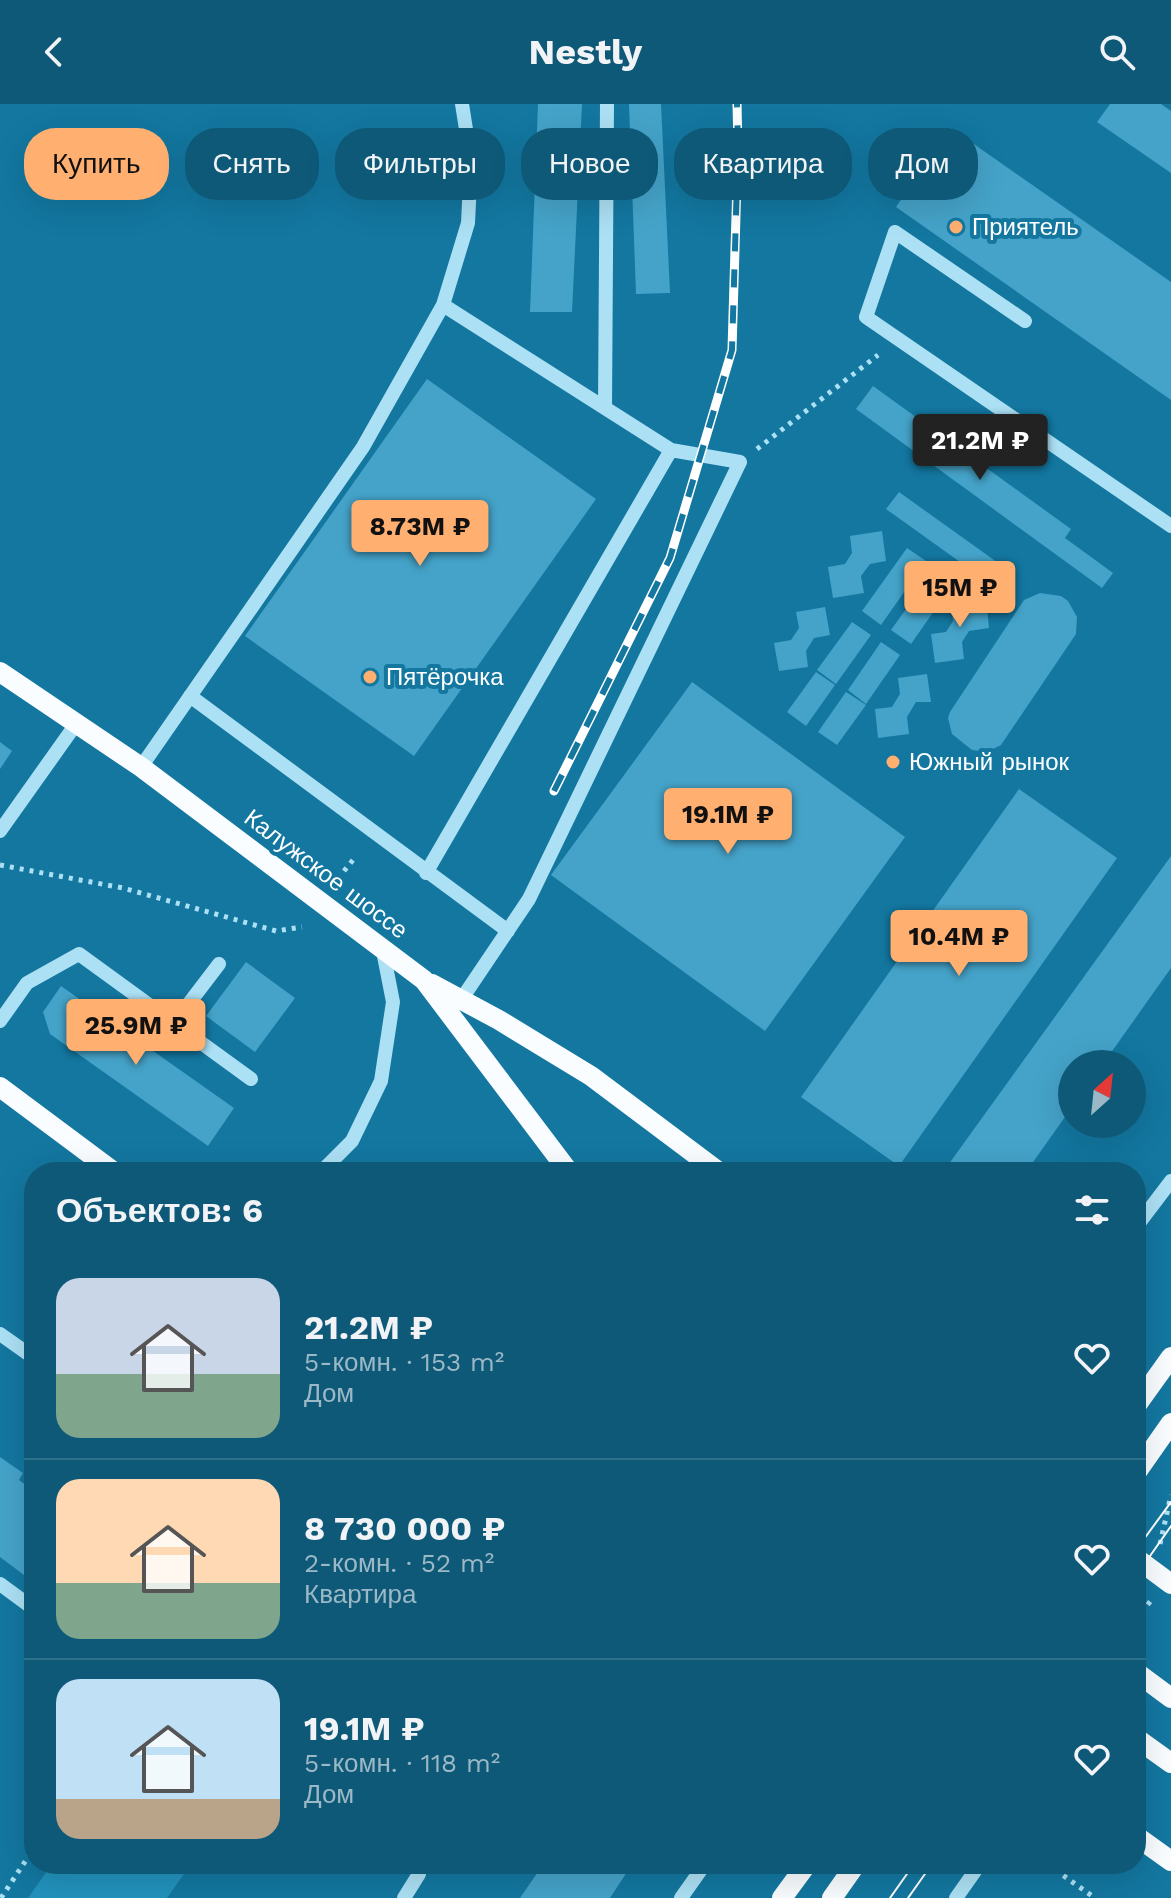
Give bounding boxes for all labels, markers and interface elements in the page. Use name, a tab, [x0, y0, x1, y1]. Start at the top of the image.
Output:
icon: back	[32, 30, 76, 74]
icon: search	[1095, 30, 1139, 74]
text: Nestly	[529, 31, 642, 73]
chip: Купить	[24, 128, 169, 200]
chip: Снять	[185, 128, 319, 200]
chip: Фильтры	[335, 128, 505, 200]
chip: Новое	[521, 128, 658, 200]
chip: Квартира	[674, 128, 852, 200]
chip: Дом	[868, 128, 978, 200]
place label: Приятель	[972, 213, 1079, 241]
marker: Приятель	[947, 218, 965, 236]
pin: 21.2M ₽	[906, 414, 1054, 482]
text: 21.2M ₽	[931, 425, 1029, 455]
pin: 8.73M ₽	[346, 500, 494, 568]
text: 8.73M ₽	[369, 511, 471, 541]
pin: 15M ₽	[904, 561, 1016, 629]
text: 15M ₽	[922, 572, 998, 602]
place label: Пятёрочка	[386, 663, 504, 691]
marker: Пятёрочка	[361, 668, 379, 686]
place label: Южный рынок	[909, 748, 1070, 776]
marker: Южный рынок	[884, 753, 902, 771]
pin: 19.1M ₽	[654, 788, 802, 856]
text: 19.1M ₽	[682, 799, 774, 829]
street label: Калужское шоссе	[239, 803, 413, 945]
pin: 10.4M ₽	[885, 910, 1033, 978]
text: 10.4M ₽	[909, 921, 1009, 951]
pin: 25.9M ₽	[62, 999, 210, 1067]
text: 25.9M ₽	[84, 1010, 188, 1040]
north arrow	[1058, 1050, 1146, 1138]
map controls	[1058, 1050, 1146, 1138]
icon: filters	[1070, 1188, 1114, 1232]
text: Объектов: 6	[56, 1190, 263, 1230]
text: 21.2M ₽	[304, 1307, 433, 1347]
icon: home	[120, 1310, 216, 1406]
icon: heart	[1070, 1336, 1114, 1380]
text: 5-комн. · 153 m²	[304, 1347, 504, 1377]
text: Дом	[304, 1378, 354, 1408]
text: 8 730 000 ₽	[304, 1508, 505, 1548]
icon: home	[120, 1511, 216, 1607]
icon: heart	[1070, 1537, 1114, 1581]
text: 2-комн. · 52 m²	[304, 1548, 494, 1578]
text: Квартира	[304, 1579, 416, 1609]
text: 19.1M ₽	[304, 1708, 425, 1748]
icon: home	[120, 1711, 216, 1807]
icon: heart	[1070, 1737, 1114, 1781]
text: 5-комн. · 118 m²	[304, 1748, 500, 1778]
text: Дом	[304, 1779, 354, 1809]

